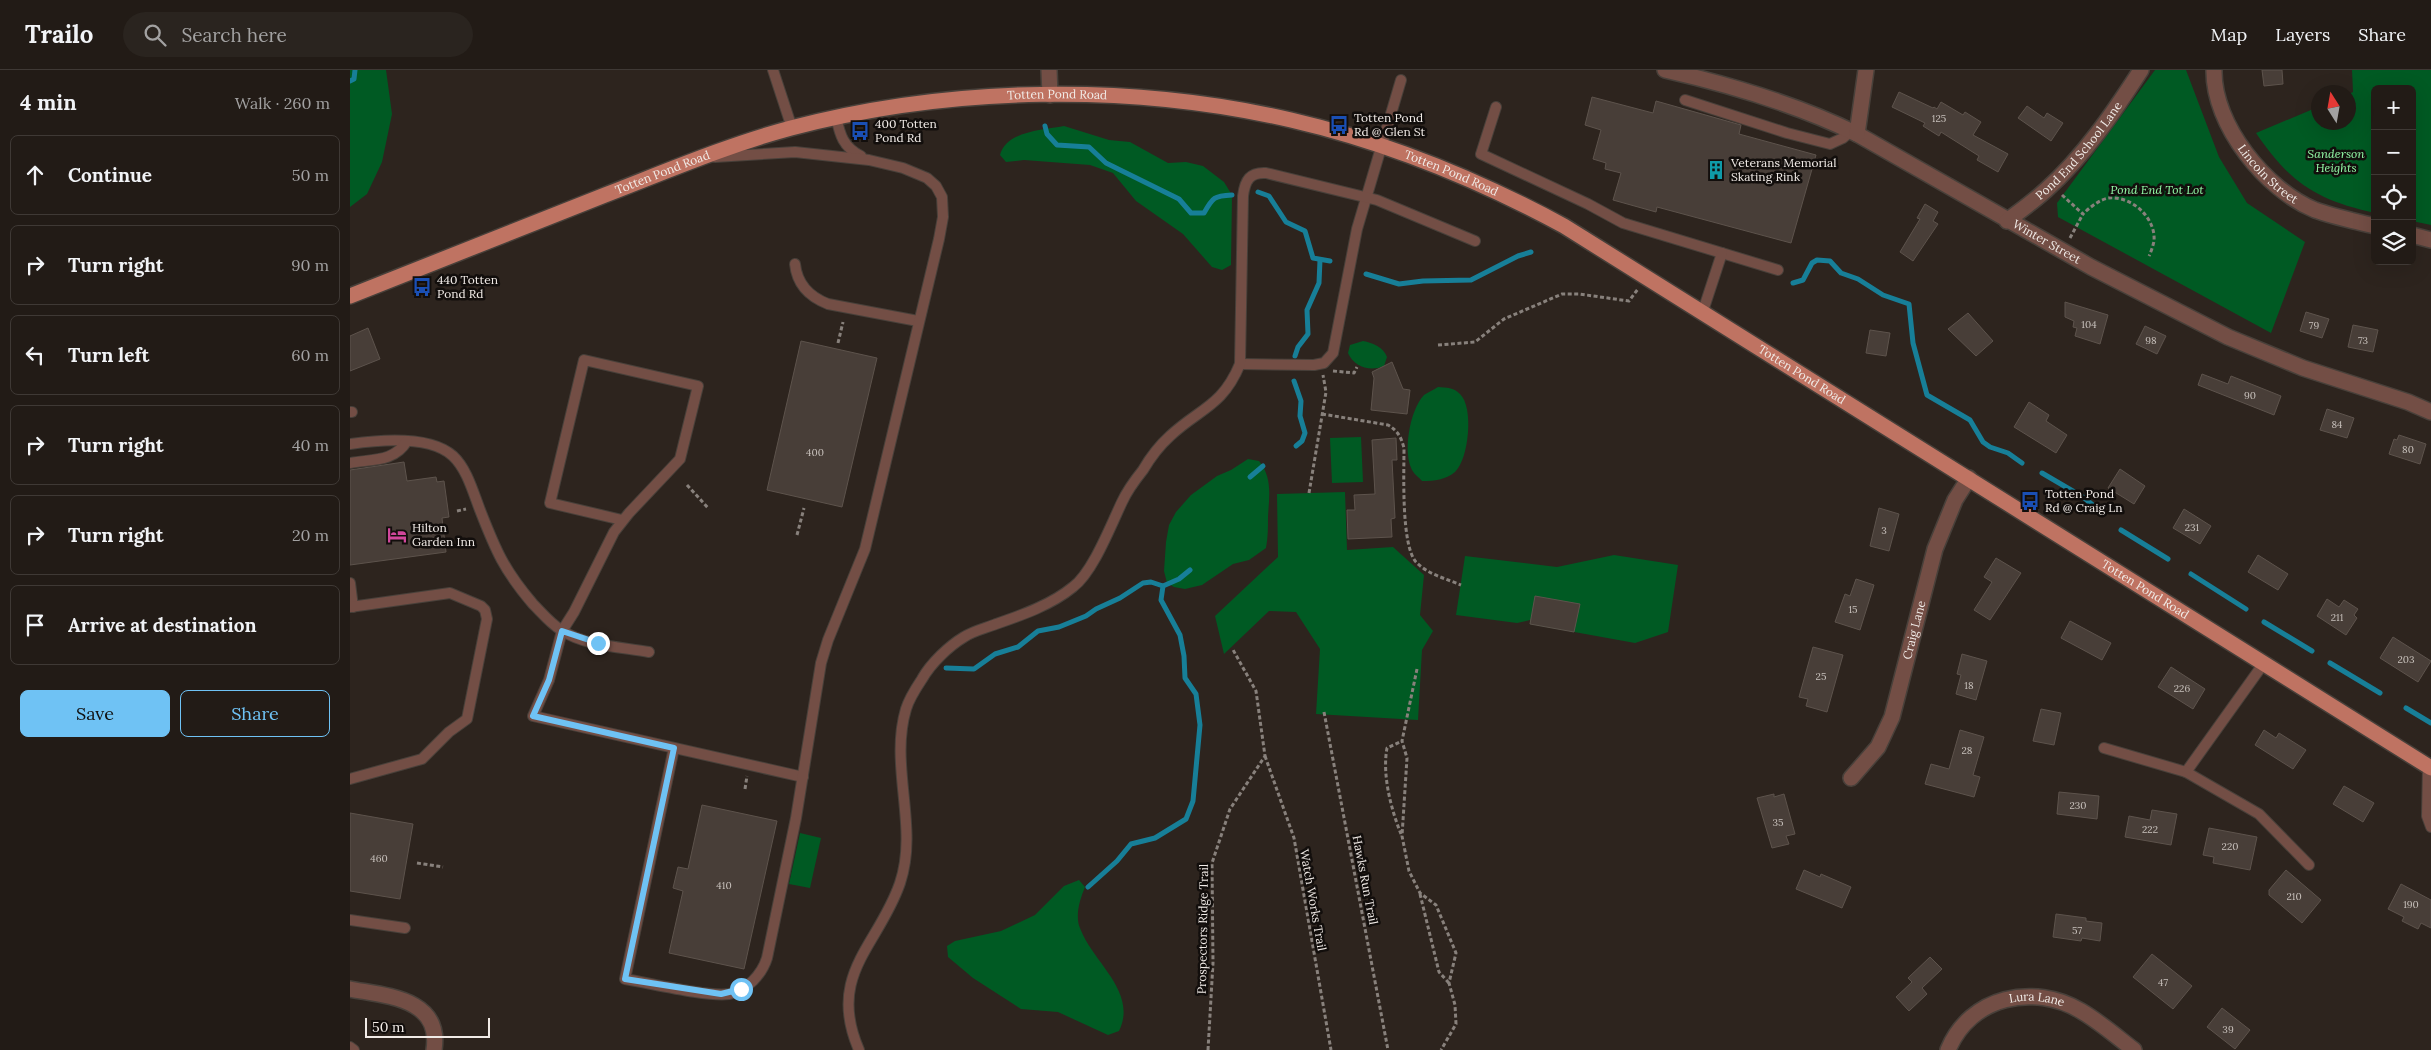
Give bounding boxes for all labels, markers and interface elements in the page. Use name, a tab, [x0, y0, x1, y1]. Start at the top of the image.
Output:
search box	[123, 12, 473, 57]
text: Trailo	[25, 19, 93, 50]
icon: search	[141, 21, 169, 49]
text: Search here	[181, 23, 287, 47]
text: Map	[2211, 23, 2247, 46]
text: Layers	[2275, 23, 2330, 46]
text: Share	[2358, 23, 2406, 46]
north arrow	[2311, 85, 2356, 130]
map controls	[2371, 85, 2416, 265]
button: +	[2371, 85, 2416, 130]
street label: Totten Pond Road	[1007, 86, 1108, 102]
text: 4 min	[20, 89, 77, 116]
text: Walk · 260 m	[235, 93, 330, 113]
street label: Pond End School Lane	[2032, 98, 2125, 203]
place label: Totten Pond Rd @ Glen St	[1354, 110, 1426, 139]
house number: 125	[1932, 112, 1946, 125]
bus stop icon: Totten Pond Rd @ Glen St	[1328, 114, 1350, 136]
place label: 400 Totten Pond Rd	[875, 116, 937, 145]
bus stop icon: 400 Totten Pond Rd	[849, 120, 871, 142]
button: −	[2371, 130, 2416, 175]
street label: Lincoln Street	[2235, 141, 2301, 207]
park label: Sanderson Heights	[2307, 146, 2365, 175]
street label: Totten Pond Road	[613, 147, 712, 197]
street label: Totten Pond Road	[1403, 147, 1501, 199]
place label: Veterans Memorial Skating Rink	[1730, 155, 1836, 184]
building icon: Veterans Memorial Skating Rink	[1705, 159, 1727, 181]
icon: ahead	[21, 161, 49, 189]
text: Continue	[68, 163, 152, 187]
text: 50 m	[292, 165, 329, 185]
button: locate	[2371, 175, 2416, 220]
park label: Pond End Tot Lot	[2110, 182, 2204, 197]
street label: Winter Street	[2010, 216, 2084, 267]
button: layers	[2371, 220, 2416, 265]
icon: right	[21, 251, 49, 279]
text: Turn right	[68, 253, 164, 277]
text: 90 m	[291, 255, 329, 275]
place label: 440 Totten Pond Rd	[437, 272, 498, 301]
bus stop icon: 440 Totten Pond Rd	[411, 276, 433, 298]
house number: 104	[2081, 318, 2097, 331]
house number: 79	[2309, 319, 2319, 332]
house number: 98	[2145, 334, 2157, 347]
house number: 73	[2358, 334, 2369, 347]
icon: left	[21, 341, 49, 369]
street label: Totten Pond Road	[1756, 341, 1849, 407]
text: Turn left	[68, 343, 149, 367]
text: 60 m	[291, 345, 329, 365]
house number: 90	[2244, 389, 2256, 402]
house number: 84	[2331, 418, 2343, 431]
icon: right	[21, 431, 49, 459]
text: Turn right	[68, 433, 164, 457]
text: 40 m	[292, 435, 329, 455]
house number: 80	[2402, 443, 2414, 456]
house number: 400	[806, 446, 824, 459]
place label: Totten Pond Rd @ Craig Ln	[2045, 486, 2123, 515]
bus stop icon: Totten Pond Rd @ Craig Ln	[2019, 490, 2041, 512]
place label: Hilton Garden Inn	[412, 520, 475, 549]
icon: right	[21, 521, 49, 549]
house number: 231	[2185, 521, 2200, 534]
text: Turn right	[68, 523, 164, 547]
hotel icon: Hilton Garden Inn	[386, 524, 408, 546]
house number: 3	[1881, 524, 1887, 537]
text: 20 m	[292, 525, 329, 545]
street label: Totten Pond Road	[2099, 556, 2192, 622]
street label: Craig Lane	[1899, 598, 1929, 661]
house number: 15	[1848, 603, 1858, 616]
icon: arrive	[21, 611, 49, 639]
house number: 211	[2331, 611, 2344, 624]
text: Arrive at destination	[68, 613, 257, 637]
route end	[587, 632, 610, 655]
house number: 203	[2397, 653, 2415, 666]
house number: 25	[1816, 670, 1826, 683]
house number: 18	[1964, 679, 1974, 692]
house number: 226	[2174, 682, 2190, 695]
button: Save	[20, 690, 170, 737]
button: Share	[180, 690, 330, 737]
house number: 28	[1962, 744, 1973, 757]
house number: 230	[2070, 799, 2087, 812]
house number: 35	[1772, 816, 1784, 829]
house number: 222	[2142, 823, 2158, 836]
street label: Hawks Run Trail	[1349, 834, 1381, 926]
house number: 220	[2222, 840, 2238, 853]
street label: Watch Works Trail	[1297, 848, 1330, 952]
house number: 460	[370, 852, 388, 865]
street label: Prospectors Ridge Trail	[1194, 864, 1211, 994]
house number: 410	[716, 879, 732, 892]
house number: 210	[2286, 890, 2302, 903]
house number: 190	[2403, 898, 2419, 911]
house number: 57	[2072, 924, 2082, 937]
house number: 47	[2158, 976, 2168, 989]
route start	[730, 978, 753, 1001]
street label: Lura Lane	[2008, 989, 2067, 1010]
scale bar	[365, 1015, 490, 1038]
text: 50 m	[372, 1018, 405, 1036]
house number: 39	[2222, 1023, 2234, 1036]

